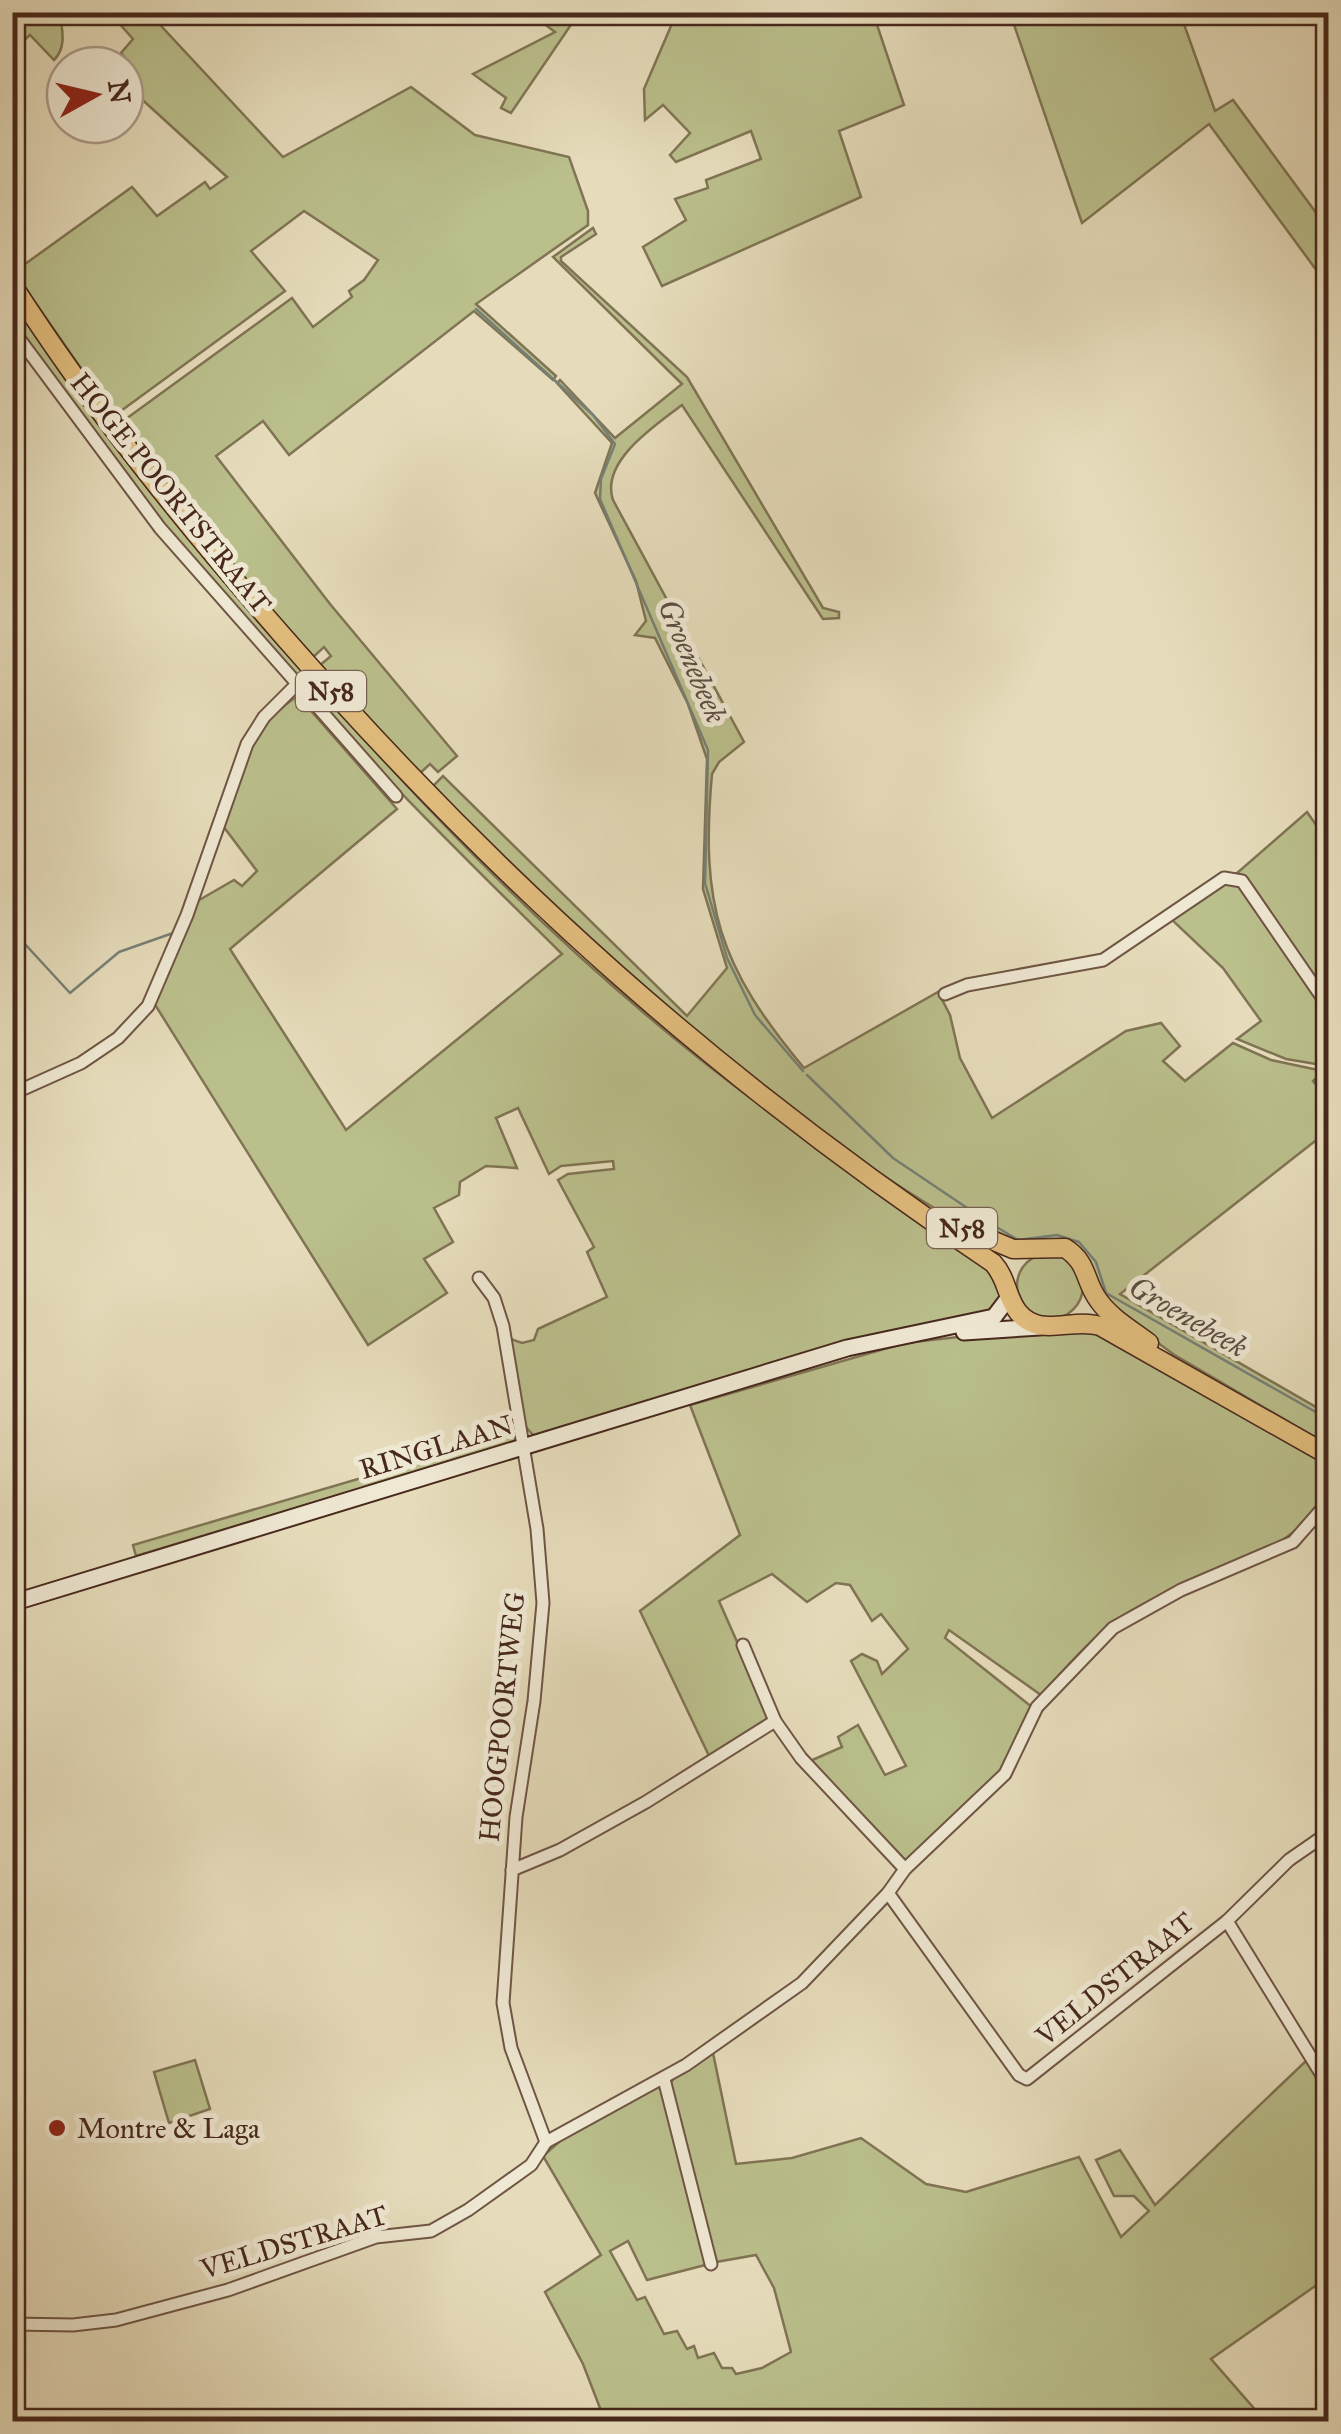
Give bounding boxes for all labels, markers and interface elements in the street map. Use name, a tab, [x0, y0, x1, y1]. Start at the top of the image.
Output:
north arrow	[45, 45, 145, 145]
text: N	[100, 77, 138, 106]
street label: HOGE POORTSTRAAT	[63, 365, 279, 621]
water label: Groenebeek	[650, 594, 734, 728]
road number: N58	[296, 671, 366, 711]
road number: N58	[927, 1208, 997, 1248]
water label: Groenebeek	[1122, 1269, 1254, 1365]
street label: RINGLAAN	[355, 1407, 517, 1487]
street label: HOOGPOORTWEG	[471, 1590, 533, 1844]
street label: VELDSTRAAT	[1028, 1905, 1201, 2054]
place label: Montre & Laga	[77, 2111, 260, 2146]
marker: Montre & Laga	[46, 2117, 68, 2139]
street label: VELDSTRAAT	[195, 2197, 392, 2287]

